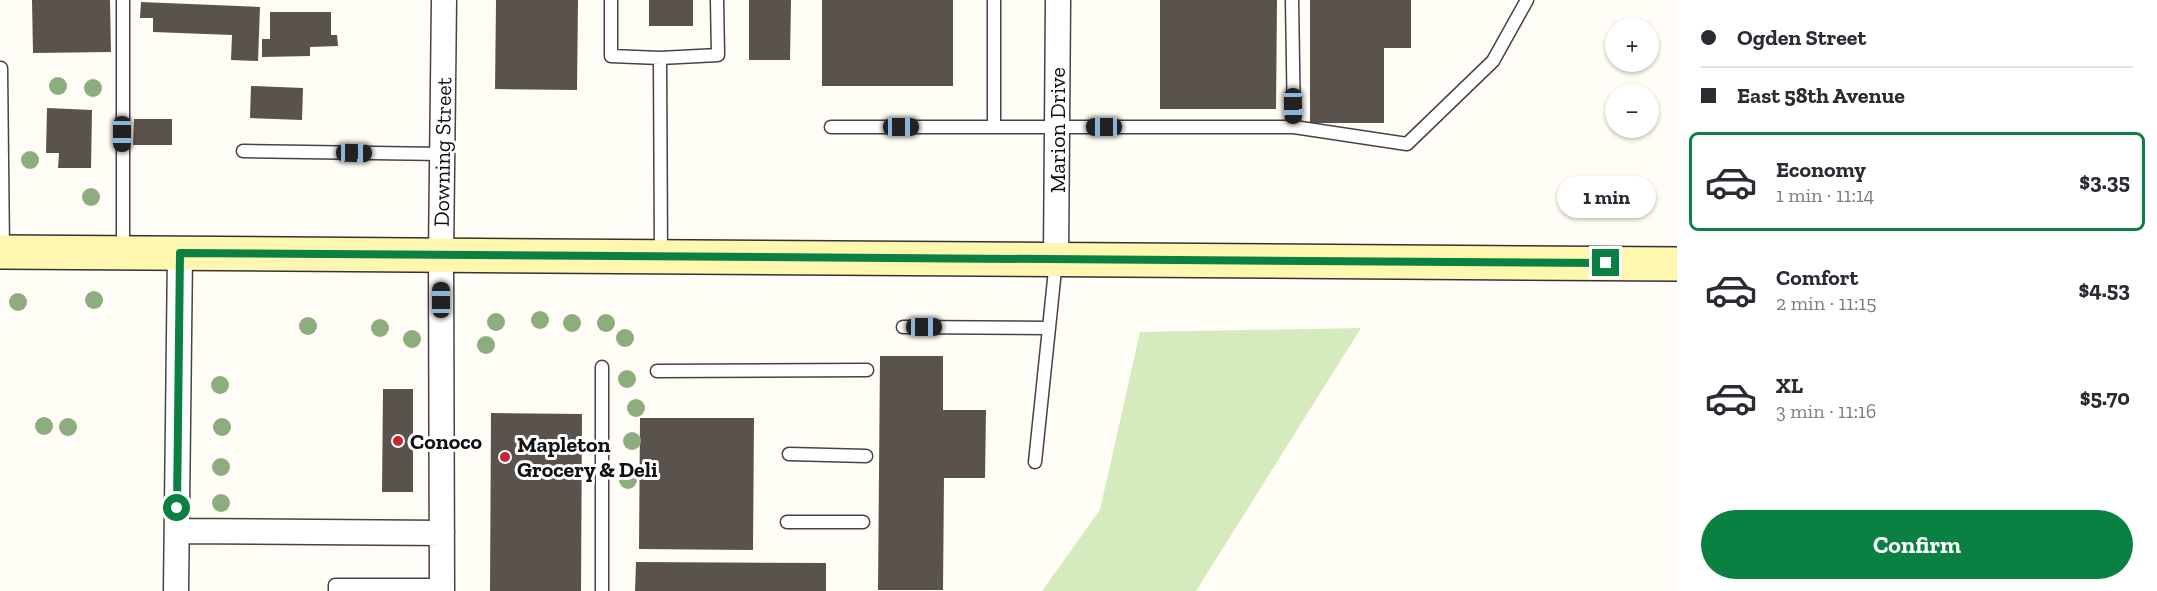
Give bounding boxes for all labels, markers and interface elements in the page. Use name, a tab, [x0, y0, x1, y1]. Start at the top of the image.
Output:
map controls	[1605, 18, 1659, 138]
button: +	[1605, 18, 1659, 72]
text: Ogden Street	[1737, 24, 1866, 51]
street label: Marion Drive	[1044, 67, 1071, 193]
street label: Downing Street	[428, 76, 457, 227]
text: East 58th Avenue	[1737, 82, 1905, 109]
button: −	[1605, 84, 1659, 138]
car	[1284, 88, 1302, 124]
car	[113, 116, 131, 152]
car	[883, 118, 919, 136]
car	[1086, 118, 1122, 136]
car	[336, 144, 372, 162]
icon: car	[1704, 155, 1758, 209]
text: Economy	[1776, 156, 1866, 183]
text: $3.35	[2079, 168, 2130, 195]
callout: 1 min	[1556, 176, 1656, 218]
text: 1 min · 11:14	[1776, 183, 1874, 207]
text: 1 min	[1583, 185, 1630, 209]
route end	[1592, 249, 1619, 276]
icon: car	[1704, 263, 1758, 317]
text: Comfort	[1776, 264, 1858, 291]
text: $4.53	[2078, 276, 2130, 303]
car	[432, 282, 450, 318]
text: 2 min · 11:15	[1776, 291, 1876, 315]
car	[906, 318, 942, 336]
icon: car	[1704, 371, 1758, 425]
text: XL	[1776, 372, 1803, 399]
text: $5.70	[2080, 384, 2130, 411]
text: 3 min · 11:16	[1776, 399, 1876, 423]
place label: Conoco	[410, 428, 483, 455]
place label: Mapleton Grocery & Deli	[517, 431, 658, 483]
marker: Conoco	[391, 434, 405, 448]
marker: Mapleton Grocery & Deli	[498, 450, 512, 464]
route start	[163, 494, 190, 521]
button: Confirm	[1701, 510, 2133, 579]

